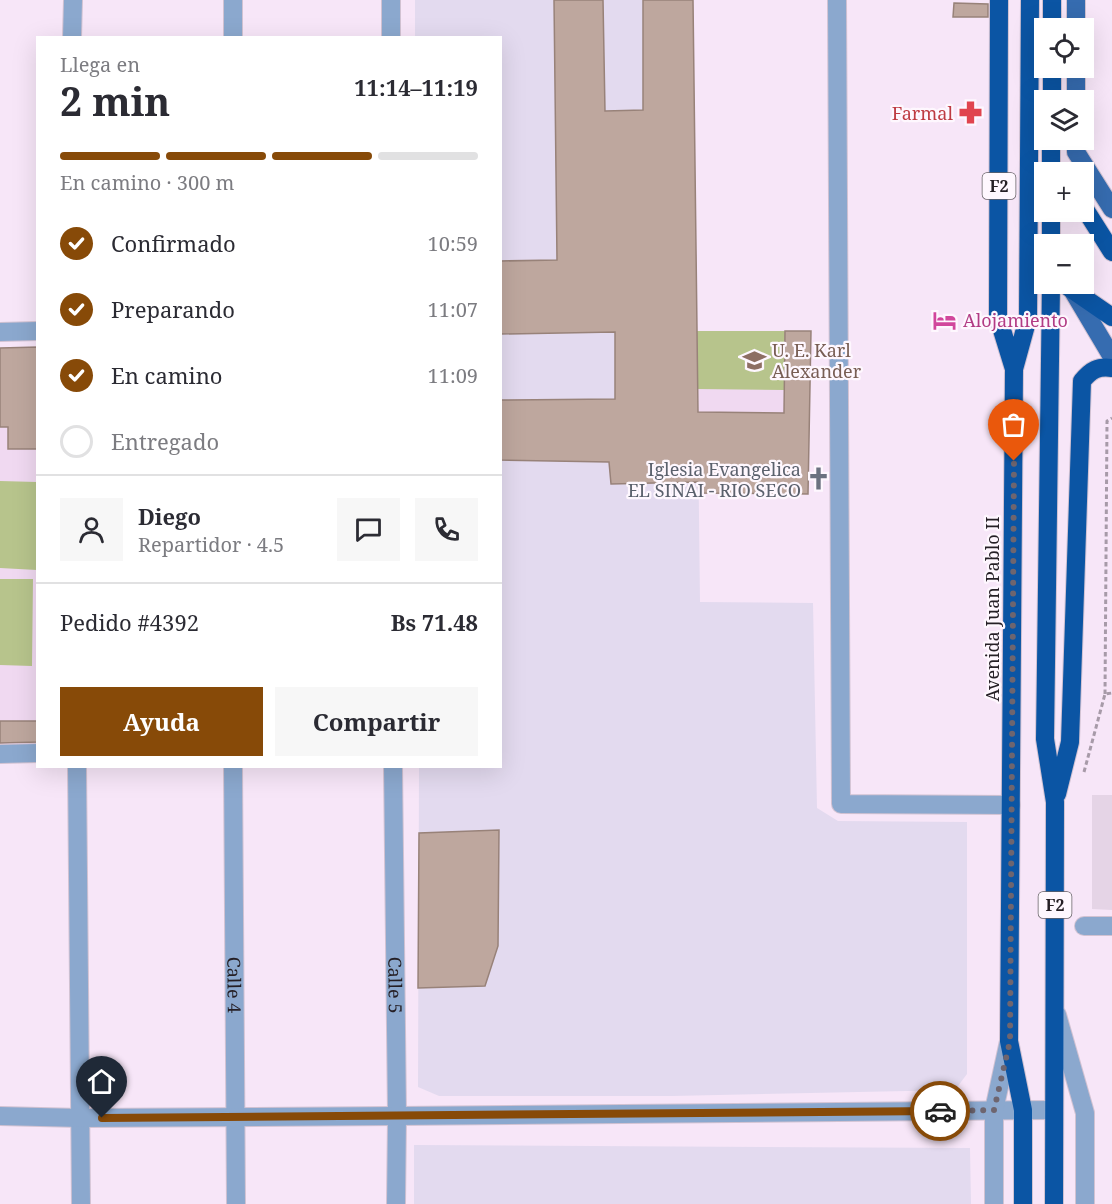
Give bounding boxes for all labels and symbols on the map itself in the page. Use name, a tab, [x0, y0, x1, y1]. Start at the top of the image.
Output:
pharmacy icon: Farmal	[958, 100, 984, 126]
place label: Farmal	[892, 101, 953, 125]
road number: F2	[982, 173, 1016, 199]
hotel icon: Alojamiento	[932, 307, 958, 333]
place label: Alojamiento	[963, 308, 1068, 332]
place label: U. E. Karl Alexander	[772, 338, 862, 383]
school or university icon: U. E. Karl Alexander	[741, 347, 767, 373]
pin	[988, 399, 1039, 461]
place label: Iglesia Evangelica EL SINAI - RIO SECO	[628, 457, 801, 502]
church icon: Iglesia Evangelica EL SINAI - RIO SECO	[806, 466, 832, 492]
street label: Avenida Juan Pablo II	[980, 516, 1004, 702]
road number: F2	[1038, 892, 1072, 918]
street label: Calle 5	[383, 956, 408, 1014]
street label: Calle 4	[222, 957, 247, 1013]
pin	[76, 1056, 127, 1118]
courier	[910, 1081, 970, 1141]

